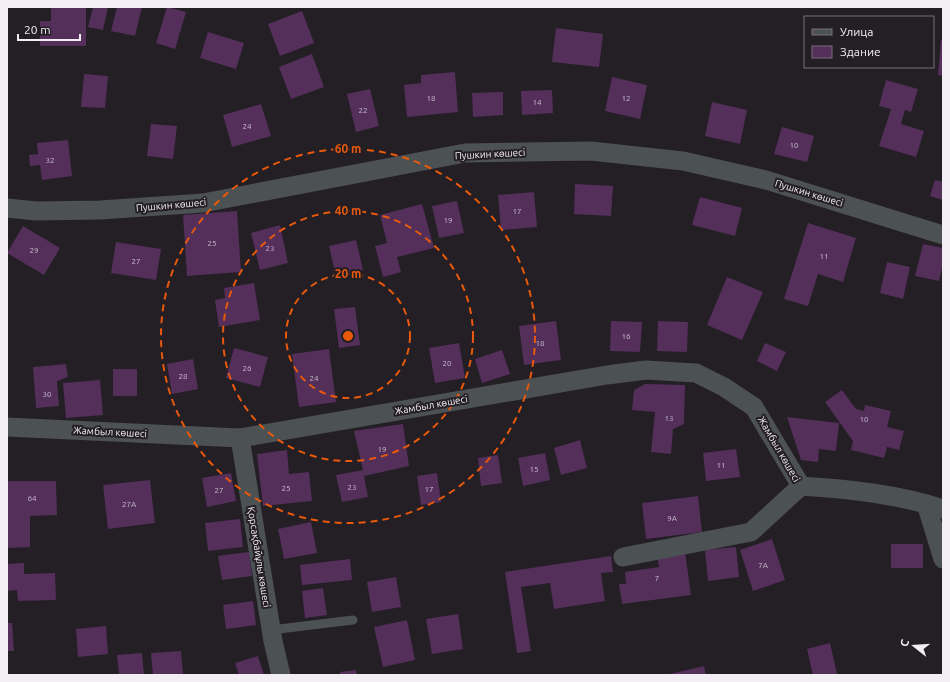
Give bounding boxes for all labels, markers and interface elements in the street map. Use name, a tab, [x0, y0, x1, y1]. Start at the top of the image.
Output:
scale bar	[18, 16, 80, 42]
legend	[804, 16, 934, 68]
text: 20 m	[24, 23, 51, 36]
text: Улица	[840, 25, 873, 38]
text: Здание	[840, 45, 881, 58]
house number: 18	[426, 94, 436, 103]
house number: 12	[621, 94, 631, 103]
house number: 14	[532, 98, 542, 107]
house number: 22	[358, 106, 368, 115]
house number: 24	[242, 122, 252, 131]
house number: 10	[789, 141, 799, 150]
text: 60 m	[335, 142, 361, 155]
street label: Пушкин көшесі	[454, 147, 526, 161]
house number: 32	[45, 156, 55, 165]
street label: Пушкин көшесі	[774, 177, 844, 209]
street label: Пушкин көшесі	[135, 196, 207, 214]
text: 40 m	[335, 204, 361, 217]
house number: 17	[512, 207, 522, 216]
house number: 19	[443, 216, 453, 225]
house number: 25	[207, 239, 217, 248]
house number: 23	[265, 244, 275, 253]
house number: 29	[29, 246, 39, 255]
house number: 11	[819, 252, 829, 261]
house number: 27	[131, 257, 141, 266]
text: 20 m	[335, 267, 361, 280]
centre of rings	[341, 329, 355, 343]
house number: 16	[621, 332, 631, 341]
house number: 18	[535, 339, 545, 348]
house number: 20	[442, 359, 452, 368]
house number: 26	[242, 364, 252, 373]
house number: 28	[178, 372, 188, 381]
house number: 24	[309, 374, 319, 383]
house number: 30	[42, 390, 52, 399]
street label: Жамбыл көшесі	[394, 393, 468, 417]
house number: 13	[664, 414, 674, 423]
street label: Жамбыл көшесі	[756, 414, 802, 484]
house number: 10	[859, 415, 869, 424]
street label: Жамбыл көшесі	[73, 425, 147, 439]
house number: 19	[377, 445, 387, 454]
house number: 11	[716, 461, 726, 470]
house number: 15	[529, 465, 539, 474]
house number: 23	[347, 483, 357, 492]
house number: 25	[281, 484, 291, 493]
house number: 17	[424, 485, 434, 494]
house number: 27	[214, 486, 224, 495]
house number: 64	[27, 494, 37, 503]
house number: 27А	[122, 500, 137, 509]
street label: Қорсақбайұлы көшесі	[246, 506, 272, 608]
house number: 9А	[667, 514, 678, 523]
house number: 7А	[758, 561, 769, 570]
house number: 7	[655, 574, 659, 583]
north arrow	[894, 626, 934, 666]
text: С	[898, 638, 911, 648]

